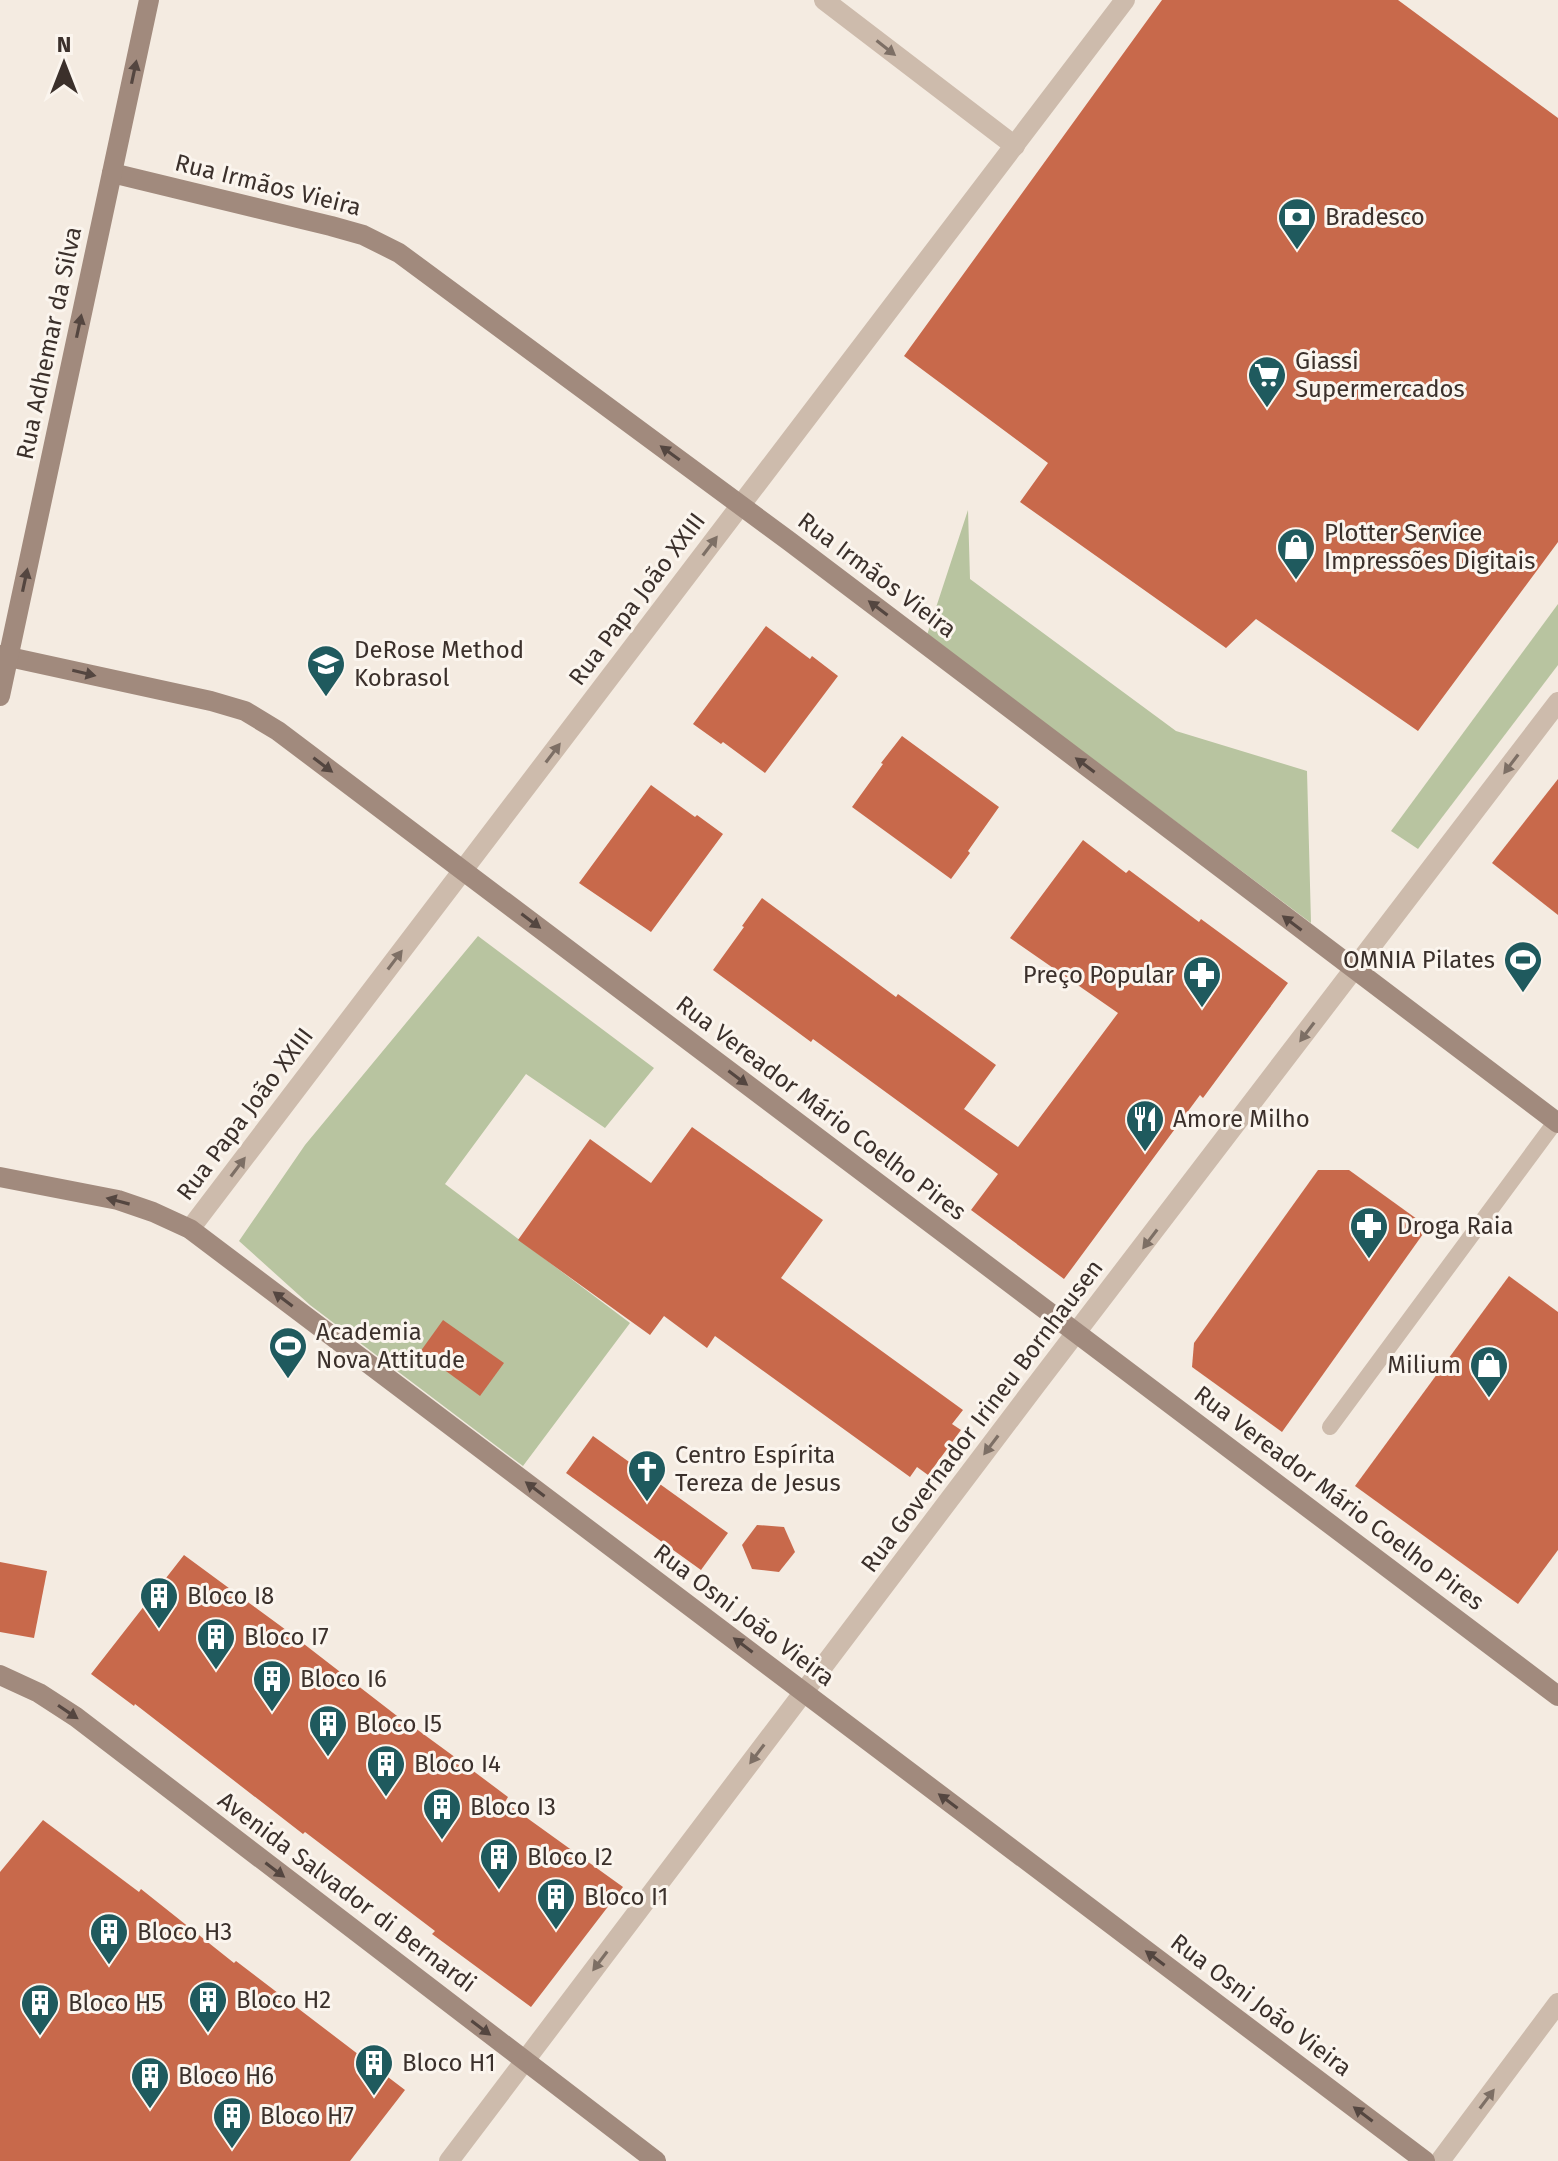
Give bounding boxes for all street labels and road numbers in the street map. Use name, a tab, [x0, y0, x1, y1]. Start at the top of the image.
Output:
street label: Rua Irmãos Vieira	[172, 148, 364, 222]
street label: Rua Adhemar da Silva	[11, 224, 87, 462]
street label: Rua Irmãos Vieira	[792, 506, 962, 644]
street label: Rua Papa João XXIII	[563, 507, 711, 691]
street label: Rua Vereador Mário Coelho Pires	[671, 990, 971, 1226]
street label: Rua Papa João XXIII	[171, 1022, 319, 1206]
street label: Rua Governador Irineu Bornhausen	[855, 1254, 1109, 1578]
street label: Rua Vereador Mário Coelho Pires	[1189, 1380, 1489, 1616]
street label: Rua Osni João Vieira	[648, 1538, 840, 1692]
street label: Avenida Salvador di Bernardi	[213, 1786, 481, 1998]
street label: Rua Osni João Vieira	[1165, 1928, 1357, 2082]

